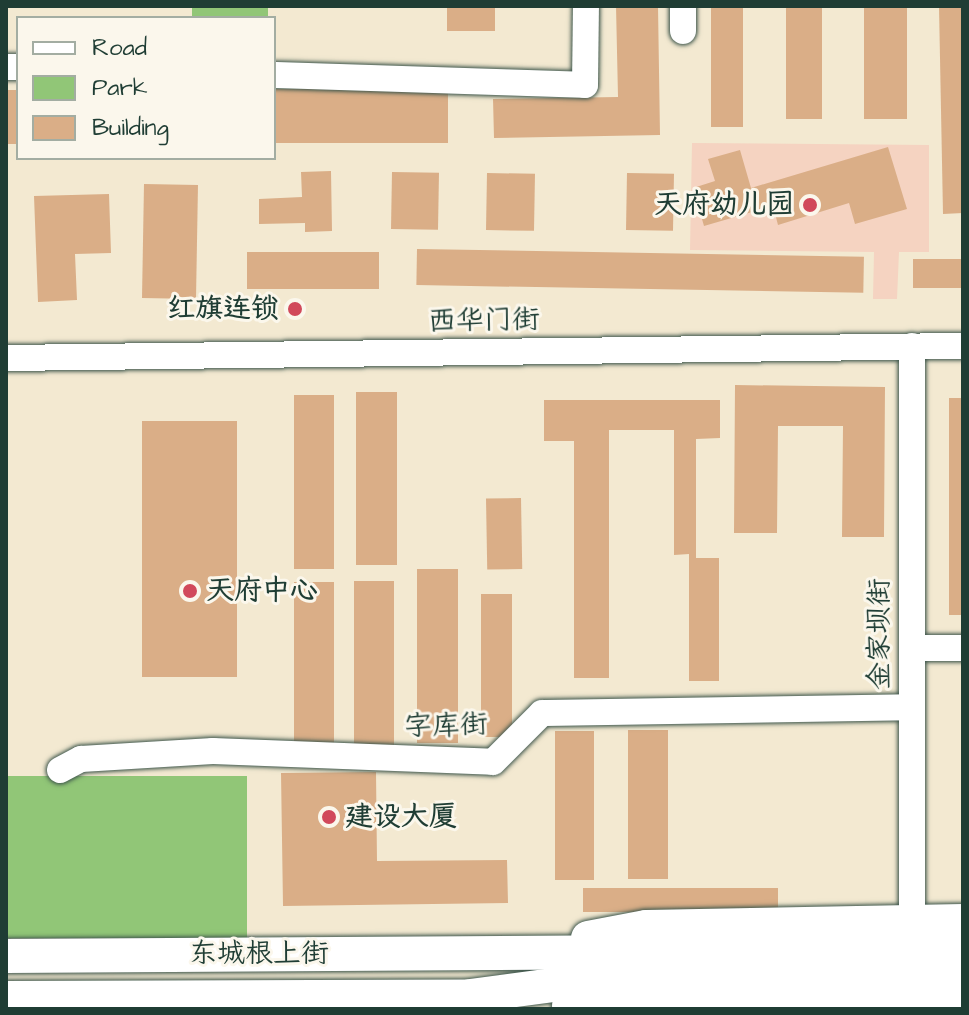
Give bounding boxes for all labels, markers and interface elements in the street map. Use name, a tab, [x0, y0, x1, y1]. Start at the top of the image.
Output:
legend	[16, 16, 276, 160]
text: Road	[92, 31, 147, 65]
text: Park	[92, 71, 148, 105]
text: Building	[92, 111, 169, 145]
place label: 天府幼儿园	[654, 188, 794, 222]
marker: 天府幼儿园	[801, 196, 819, 214]
place label: 红旗连锁	[167, 292, 279, 326]
marker: 红旗连锁	[286, 300, 304, 318]
street label: 西华门街	[428, 303, 540, 339]
place label: 天府中心	[206, 574, 318, 608]
street label: 金家坝街	[863, 578, 897, 690]
marker: 天府中心	[181, 582, 199, 600]
street label: 字库街	[403, 708, 489, 744]
place label: 建设大厦	[345, 800, 457, 834]
marker: 建设大厦	[320, 808, 338, 826]
street label: 东城根上街	[189, 937, 329, 971]

